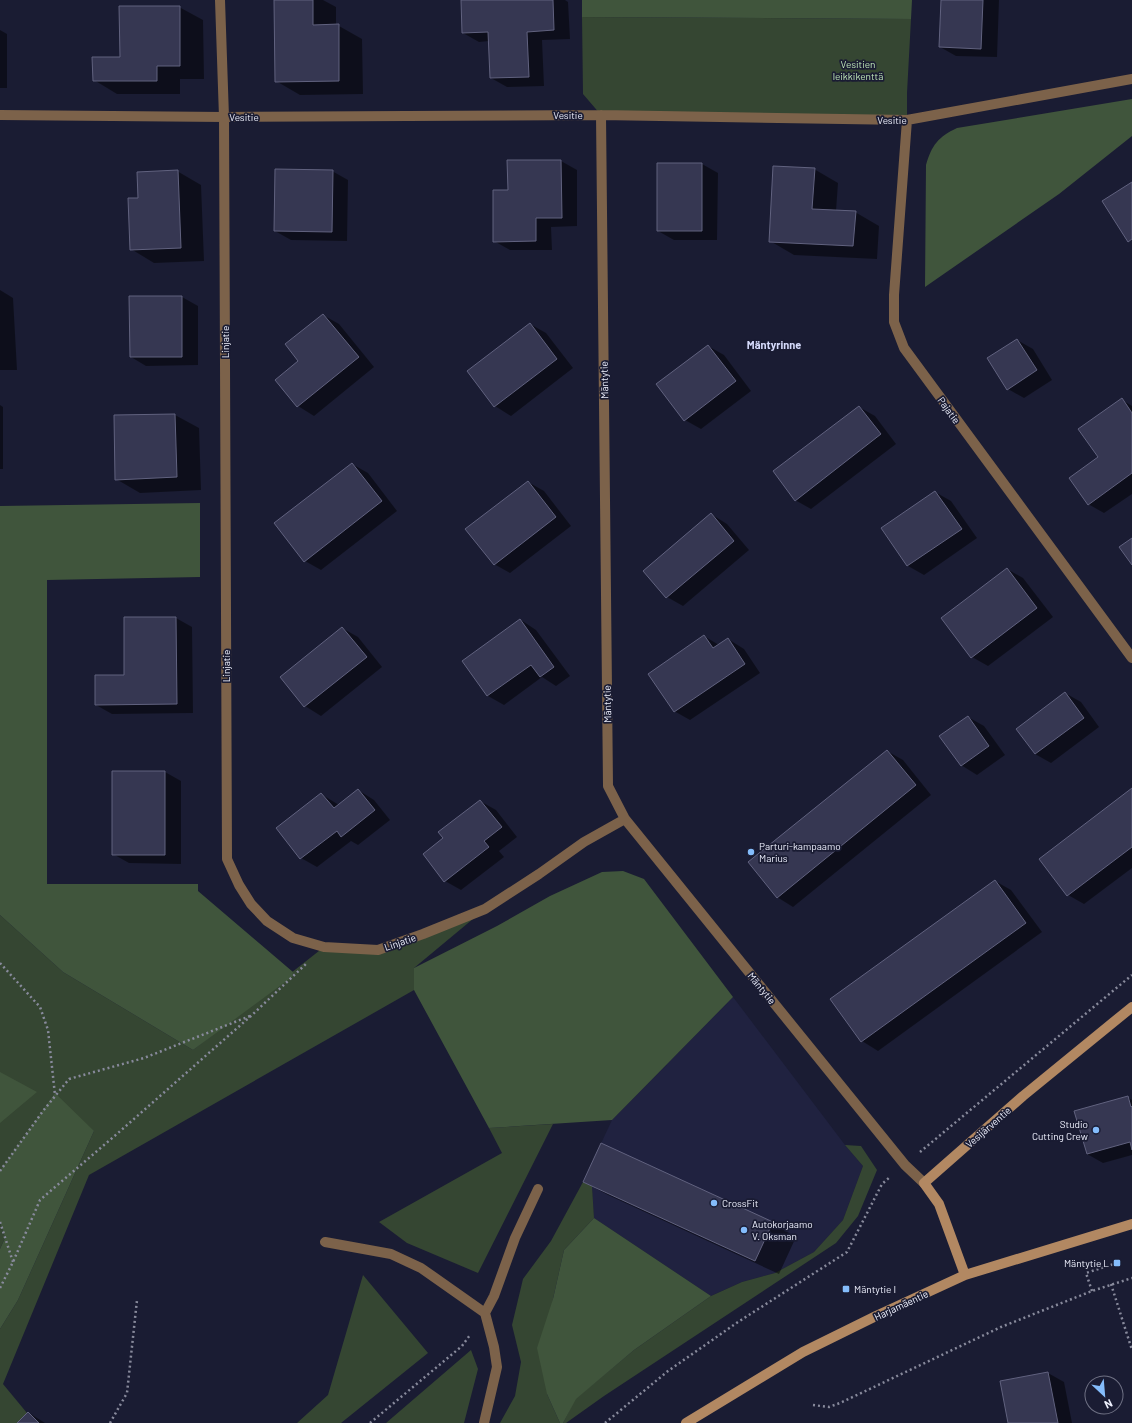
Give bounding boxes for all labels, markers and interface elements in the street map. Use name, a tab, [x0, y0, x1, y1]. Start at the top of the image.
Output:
park label: Vesitien leikkikenttä	[833, 58, 883, 82]
street label: Vesitie	[553, 109, 583, 121]
street label: Vesitie	[229, 111, 259, 123]
street label: Vesitie	[877, 114, 907, 126]
street label: Linjatie	[219, 326, 231, 358]
district label: Mäntyrinne	[747, 338, 801, 351]
street label: Mäntytie	[598, 361, 610, 399]
street label: Pajatie	[935, 394, 963, 426]
street label: Linjatie	[220, 650, 232, 682]
street label: Mäntytie	[601, 685, 613, 723]
place label: Parturi-kampaamo Marius	[759, 840, 841, 864]
marker: Parturi-kampaamo Marius	[746, 847, 756, 857]
street label: Linjatie	[383, 931, 417, 953]
street label: Mäntytie	[746, 970, 778, 1006]
street label: Vesijärventie	[963, 1104, 1013, 1150]
place label: Studio Cutting Crew	[1032, 1118, 1088, 1142]
marker: Studio Cutting Crew	[1091, 1125, 1101, 1135]
place label: CrossFit	[722, 1197, 759, 1209]
marker: CrossFit	[709, 1198, 719, 1208]
place label: Autokorjaamo V. Oksman	[752, 1218, 813, 1242]
marker: Autokorjaamo V. Oksman	[739, 1225, 749, 1235]
place label: Mäntytie L	[1064, 1257, 1109, 1269]
marker: Mäntytie L	[1112, 1258, 1122, 1268]
place label: Mäntytie I	[854, 1283, 896, 1295]
marker: Mäntytie I	[841, 1284, 851, 1294]
street label: Harjamäentie	[872, 1287, 930, 1323]
north arrow	[1084, 1375, 1124, 1415]
text: N	[1102, 1397, 1115, 1412]

